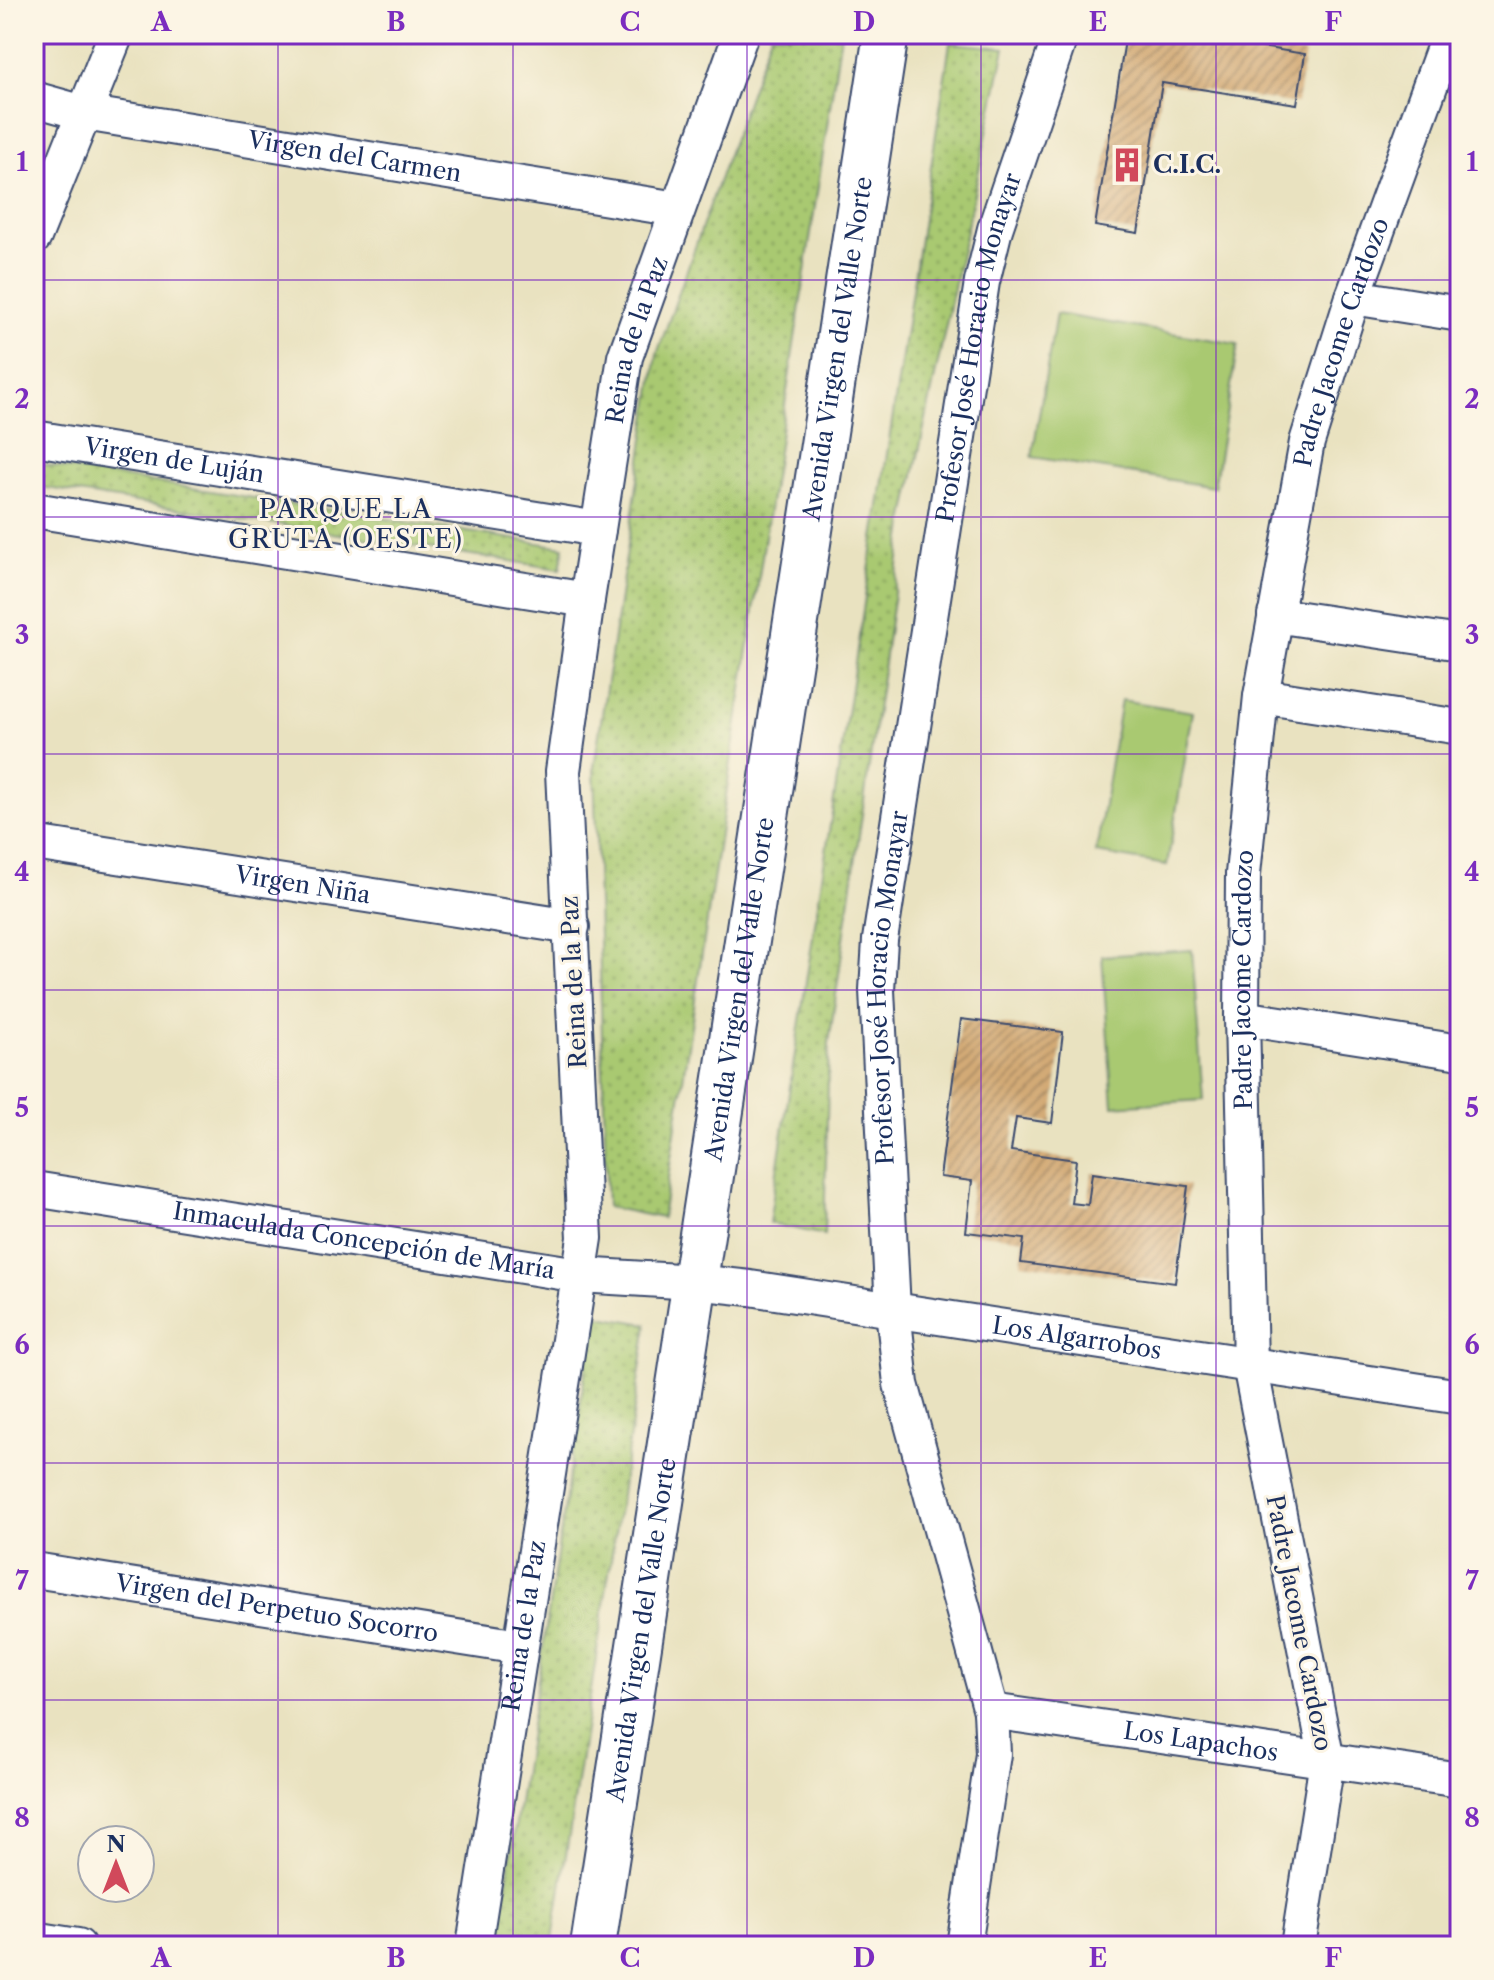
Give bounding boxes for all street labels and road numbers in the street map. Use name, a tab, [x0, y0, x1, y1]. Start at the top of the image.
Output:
street label: Virgen del Carmen	[245, 125, 463, 188]
street label: Profesor José Horacio Monayar	[930, 169, 1027, 524]
street label: Avenida Virgen del Valle Norte	[796, 175, 878, 524]
street label: Padre Jacome Cardozo	[1288, 214, 1395, 469]
street label: Reina de la Paz	[600, 252, 674, 426]
street label: Virgen de Luján	[81, 431, 266, 489]
street label: Profesor José Horacio Monayar	[862, 809, 914, 1166]
street label: Avenida Virgen del Valle Norte	[698, 815, 780, 1164]
street label: Padre Jacome Cardozo	[1227, 848, 1259, 1110]
street label: Virgen Niña	[232, 859, 373, 909]
street label: Reina de la Paz	[554, 895, 593, 1069]
street label: Inmaculada Concepción de María	[171, 1196, 557, 1285]
street label: Los Algarrobos	[990, 1310, 1164, 1365]
street label: Avenida Virgen del Valle Norte	[600, 1456, 682, 1805]
street label: Padre Jacome Cardozo	[1260, 1492, 1339, 1753]
street label: Reina de la Paz	[496, 1538, 551, 1714]
street label: Virgen del Perpetuo Socorro	[113, 1568, 440, 1648]
street label: Los Lapachos	[1122, 1716, 1280, 1767]

